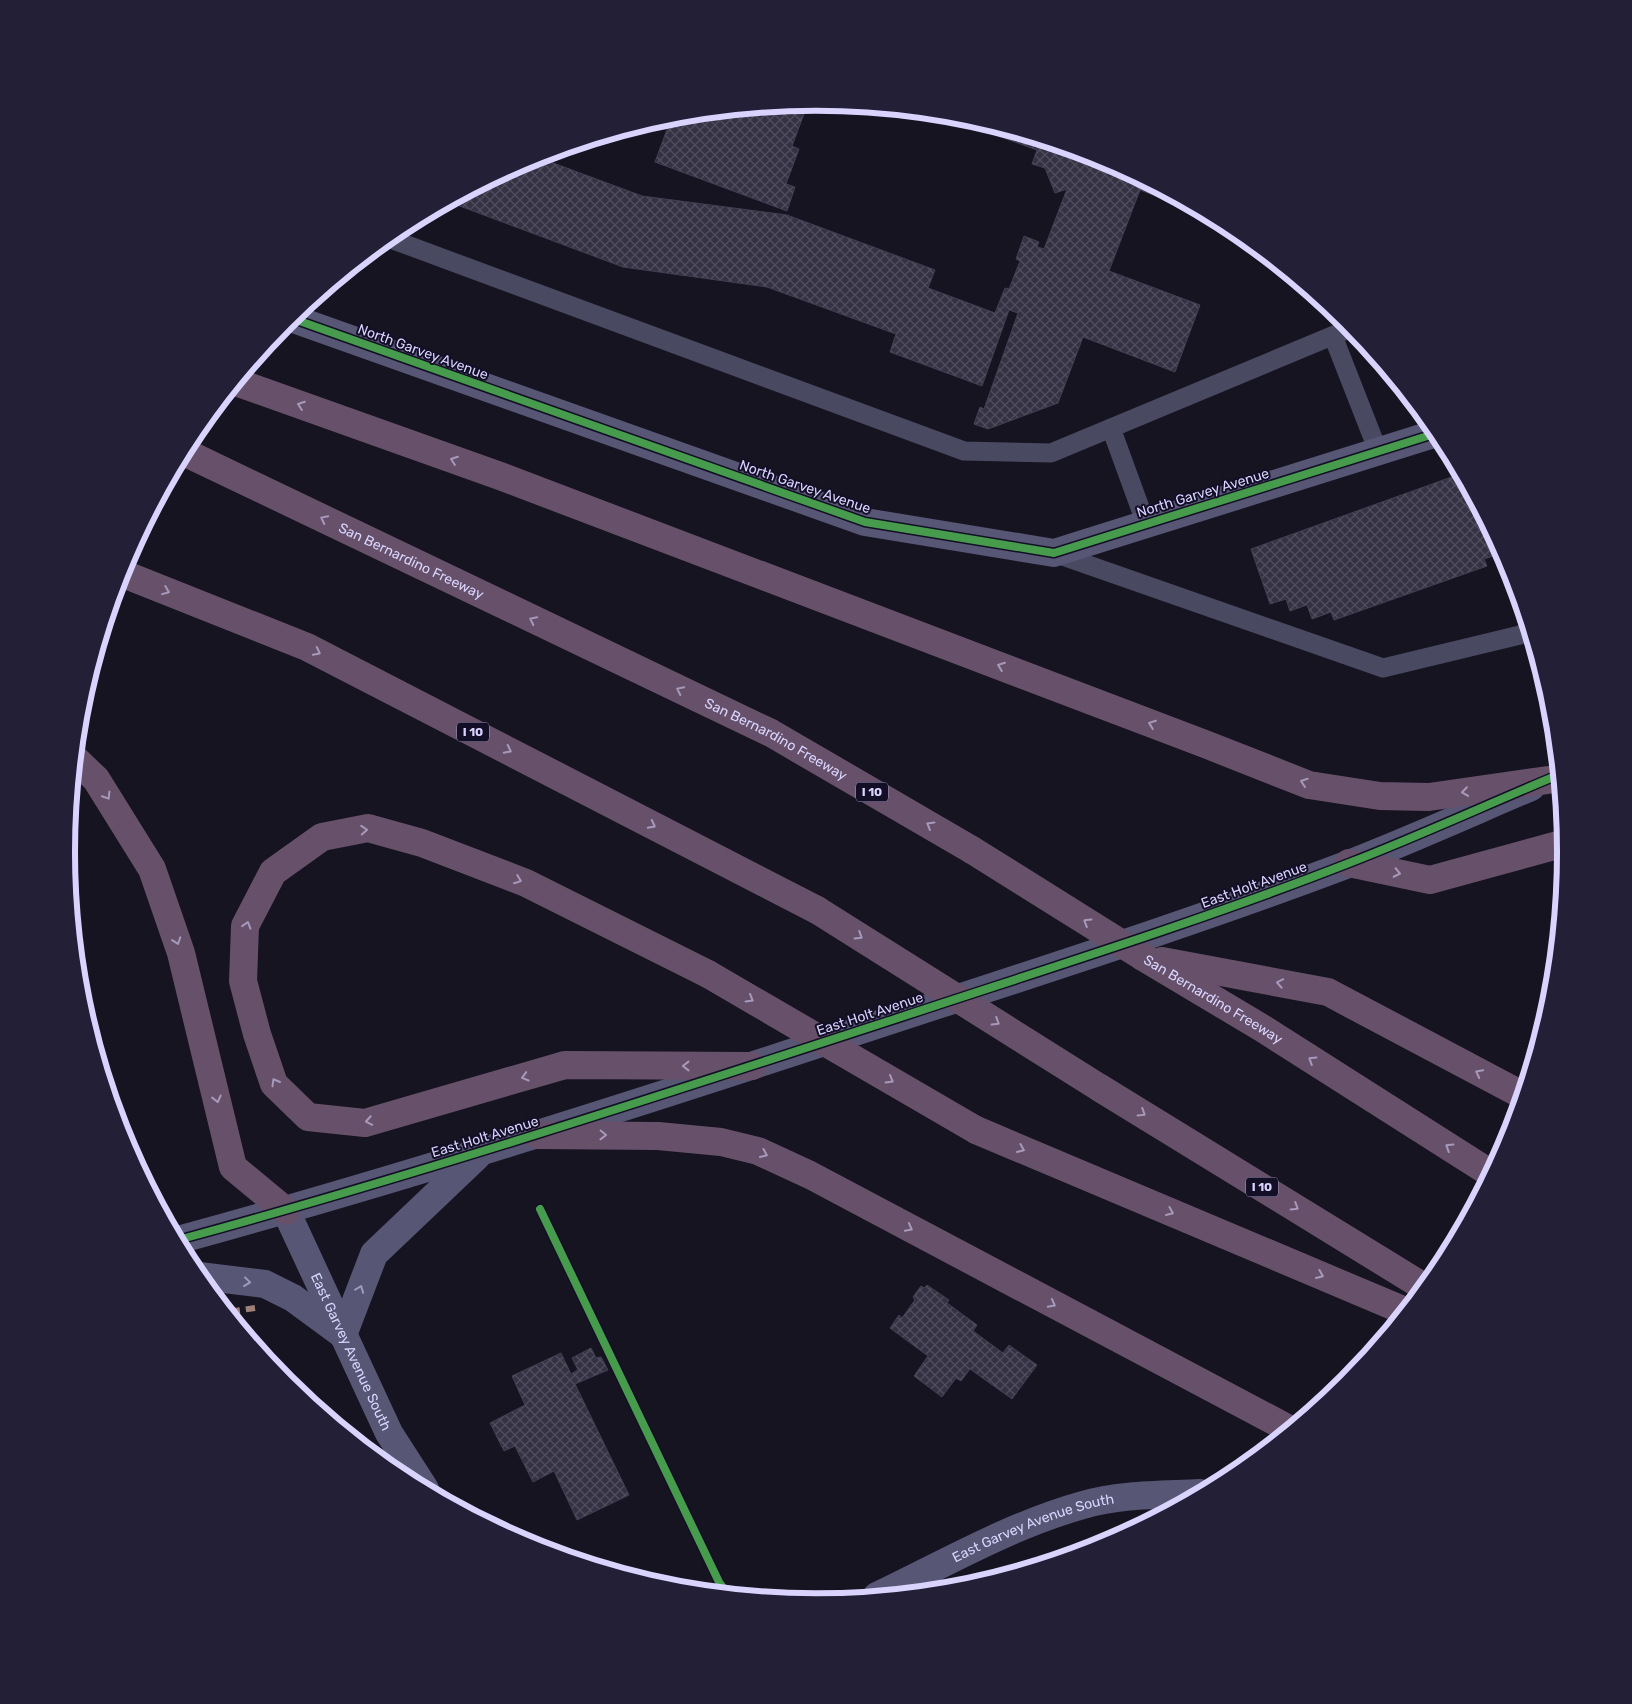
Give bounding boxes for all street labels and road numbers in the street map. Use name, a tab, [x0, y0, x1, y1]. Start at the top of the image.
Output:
street label: North Garvey Avenue	[355, 320, 491, 384]
street label: North Garvey Avenue	[737, 457, 873, 517]
street label: North Garvey Avenue	[1135, 465, 1271, 521]
street label: San Bernardino Freeway	[336, 519, 487, 603]
street label: San Bernardino Freeway	[702, 694, 850, 784]
road number: I 10	[457, 722, 489, 742]
road number: I 10	[856, 782, 888, 802]
street label: East Holt Avenue	[1199, 858, 1309, 912]
street label: San Bernardino Freeway	[1141, 951, 1286, 1048]
street label: East Holt Avenue	[814, 989, 926, 1039]
street label: East Holt Avenue	[429, 1113, 541, 1161]
road number: I 10	[1246, 1178, 1278, 1196]
street label: East Garvey Avenue South	[307, 1270, 395, 1433]
street label: East Garvey Avenue South	[949, 1490, 1115, 1566]

